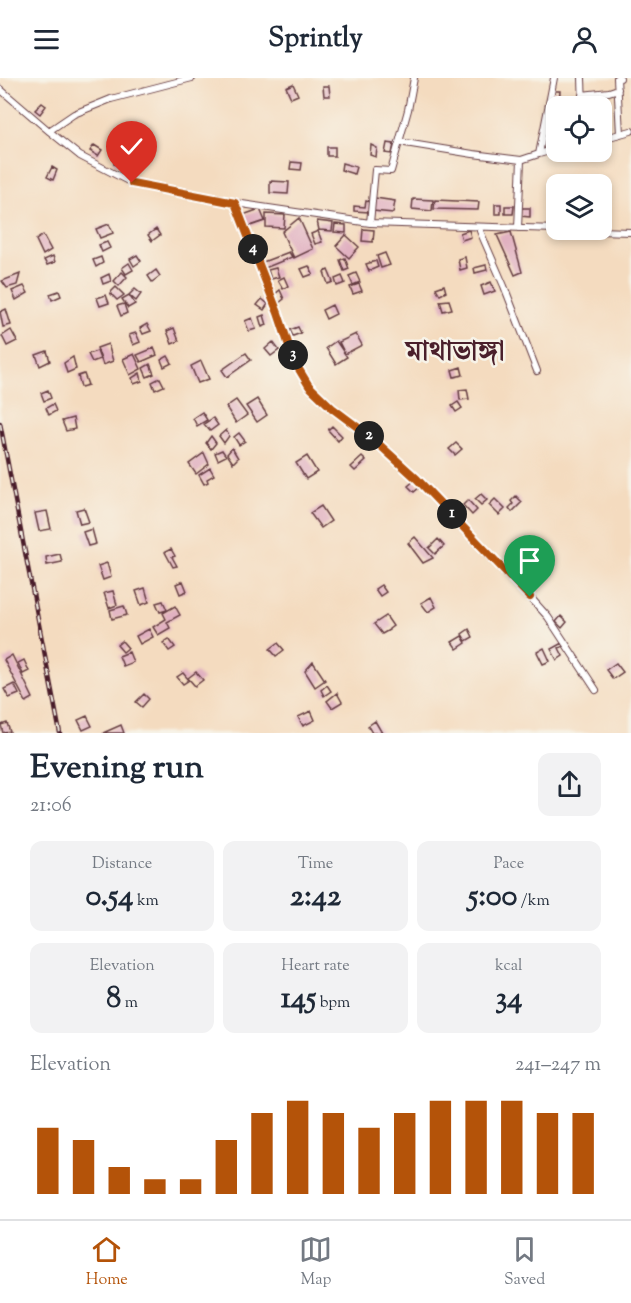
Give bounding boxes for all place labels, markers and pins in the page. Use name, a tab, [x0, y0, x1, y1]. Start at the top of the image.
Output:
pin	[106, 121, 157, 183]
pin: 4	[238, 234, 268, 264]
pin: 3	[278, 340, 308, 370]
pin: 2	[354, 421, 384, 451]
pin: 1	[437, 499, 467, 529]
pin	[504, 535, 555, 597]

